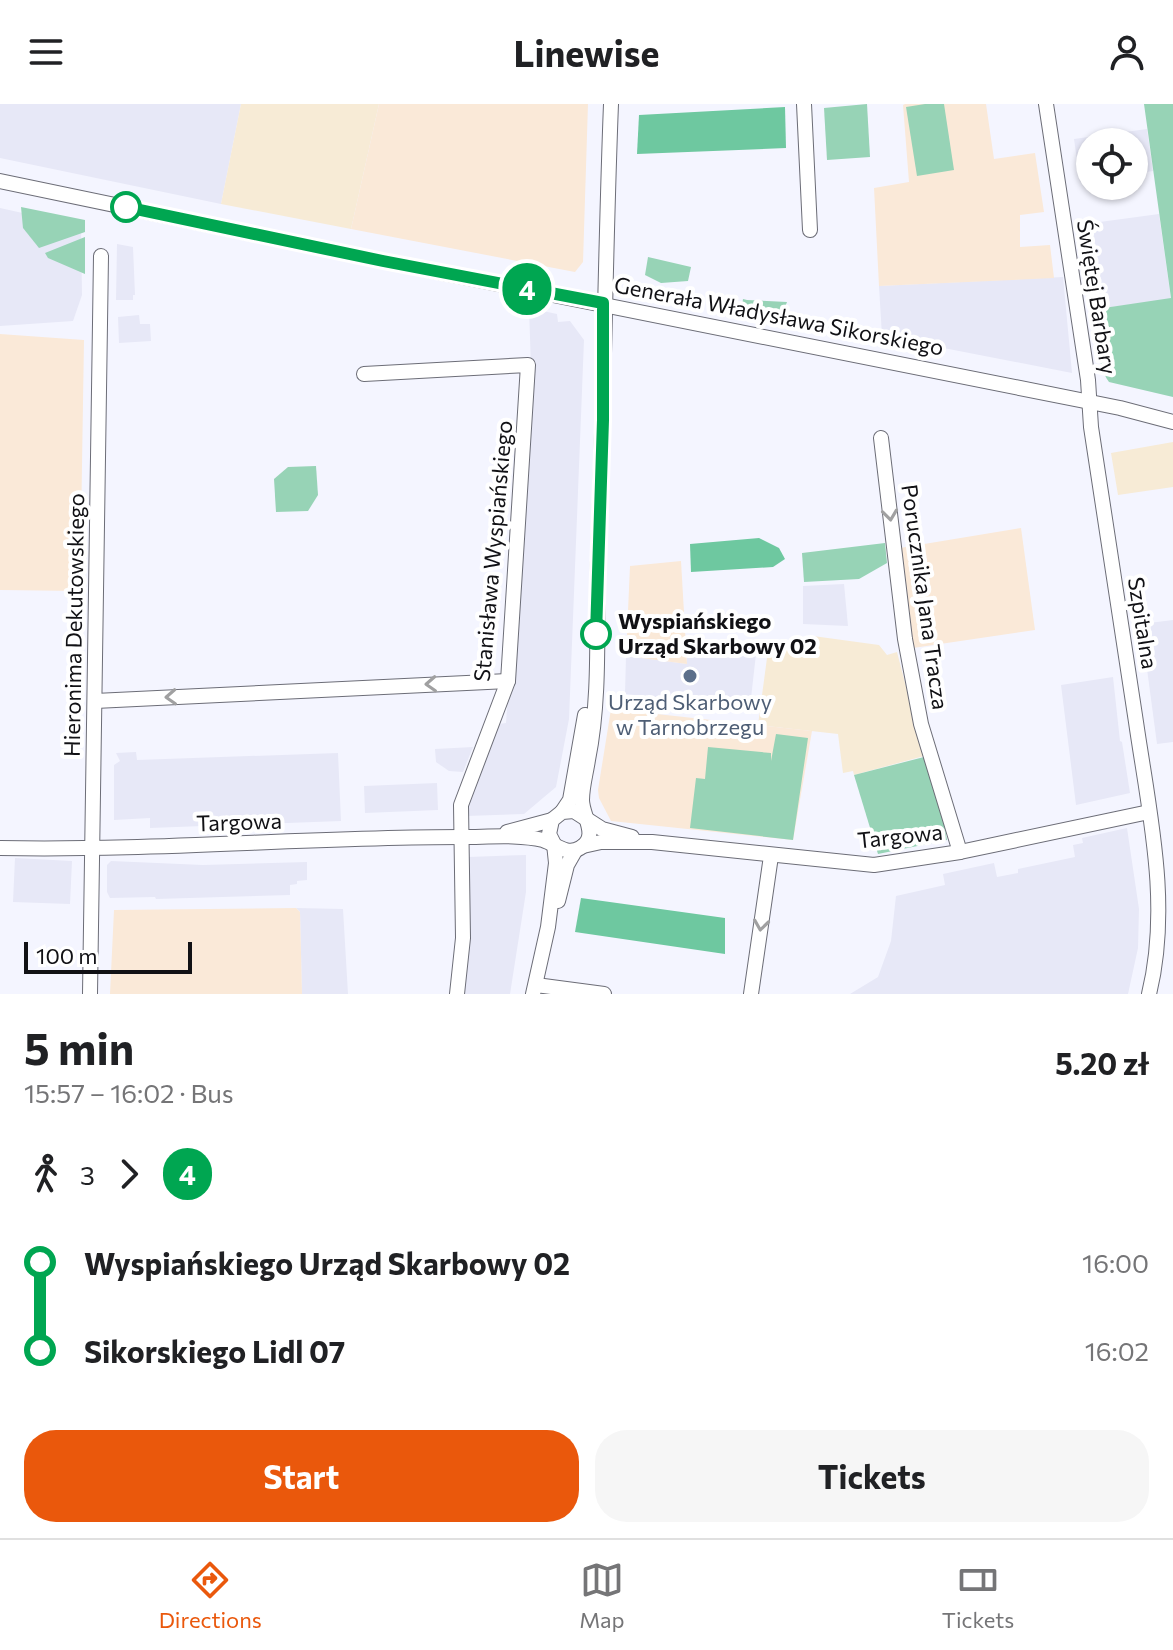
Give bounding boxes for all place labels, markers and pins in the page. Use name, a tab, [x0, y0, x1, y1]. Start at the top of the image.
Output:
unlabelled marker	[111, 192, 141, 222]
place label: Wyspiańskiego Urząd Skarbowy 02	[618, 607, 817, 659]
marker: Wyspiańskiego Urząd Skarbowy 02	[581, 619, 611, 649]
marker: Urząd Skarbowy w Tarnobrzegu	[681, 667, 699, 685]
place label: Urząd Skarbowy w Tarnobrzegu	[608, 688, 772, 740]

